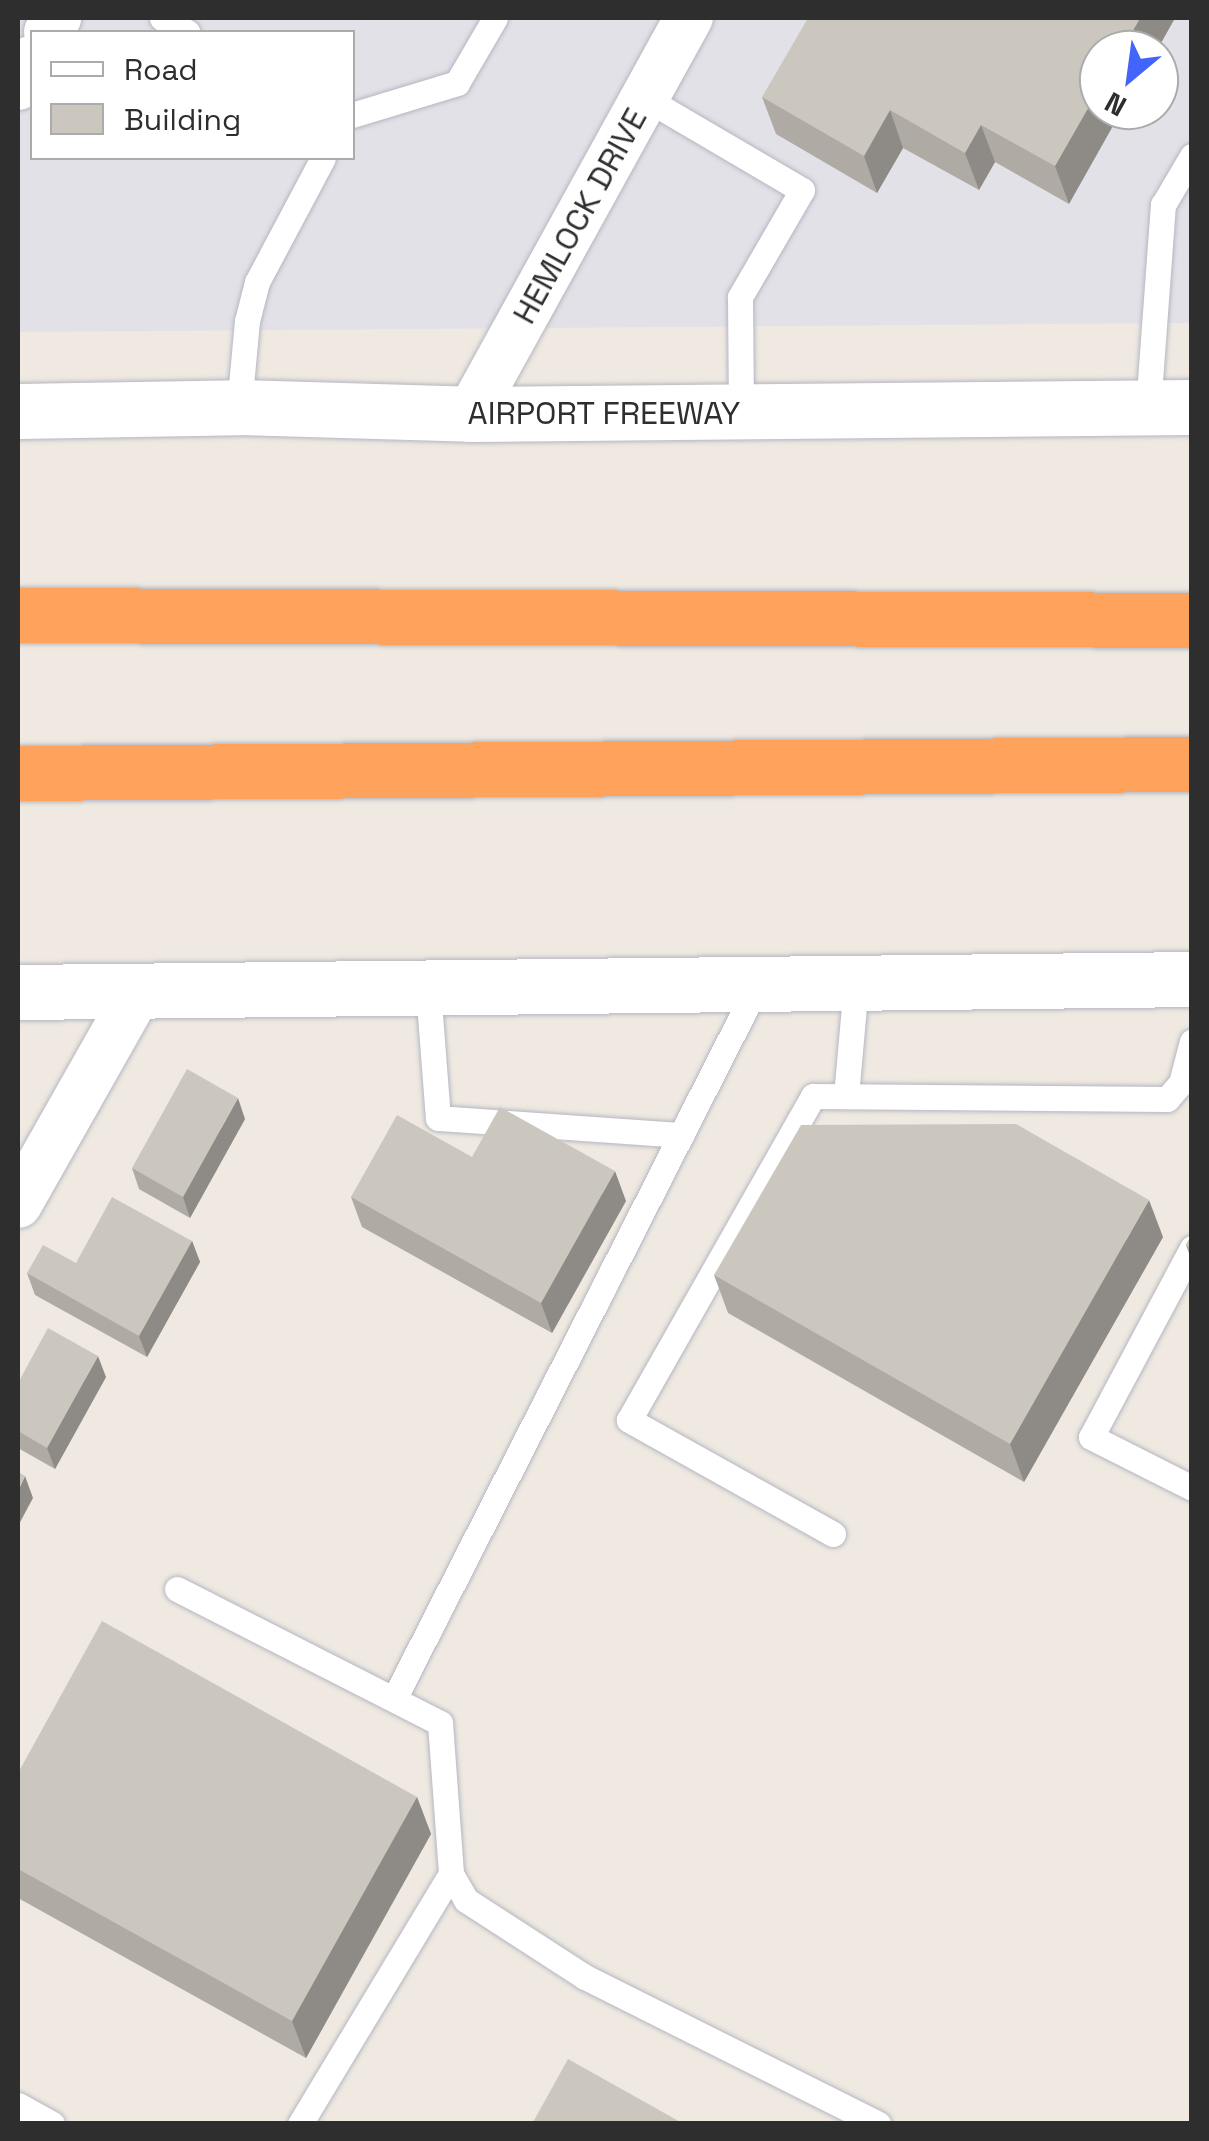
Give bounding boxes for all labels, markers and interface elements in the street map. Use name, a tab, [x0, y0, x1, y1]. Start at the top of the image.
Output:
legend	[30, 30, 355, 160]
north arrow	[1079, 30, 1179, 130]
text: Road	[124, 50, 198, 89]
text: N	[1098, 84, 1132, 125]
text: Building	[124, 100, 241, 139]
street label: HEMLOCK DRIVE	[505, 102, 655, 330]
street label: AIRPORT FREEWAY	[467, 394, 741, 432]

